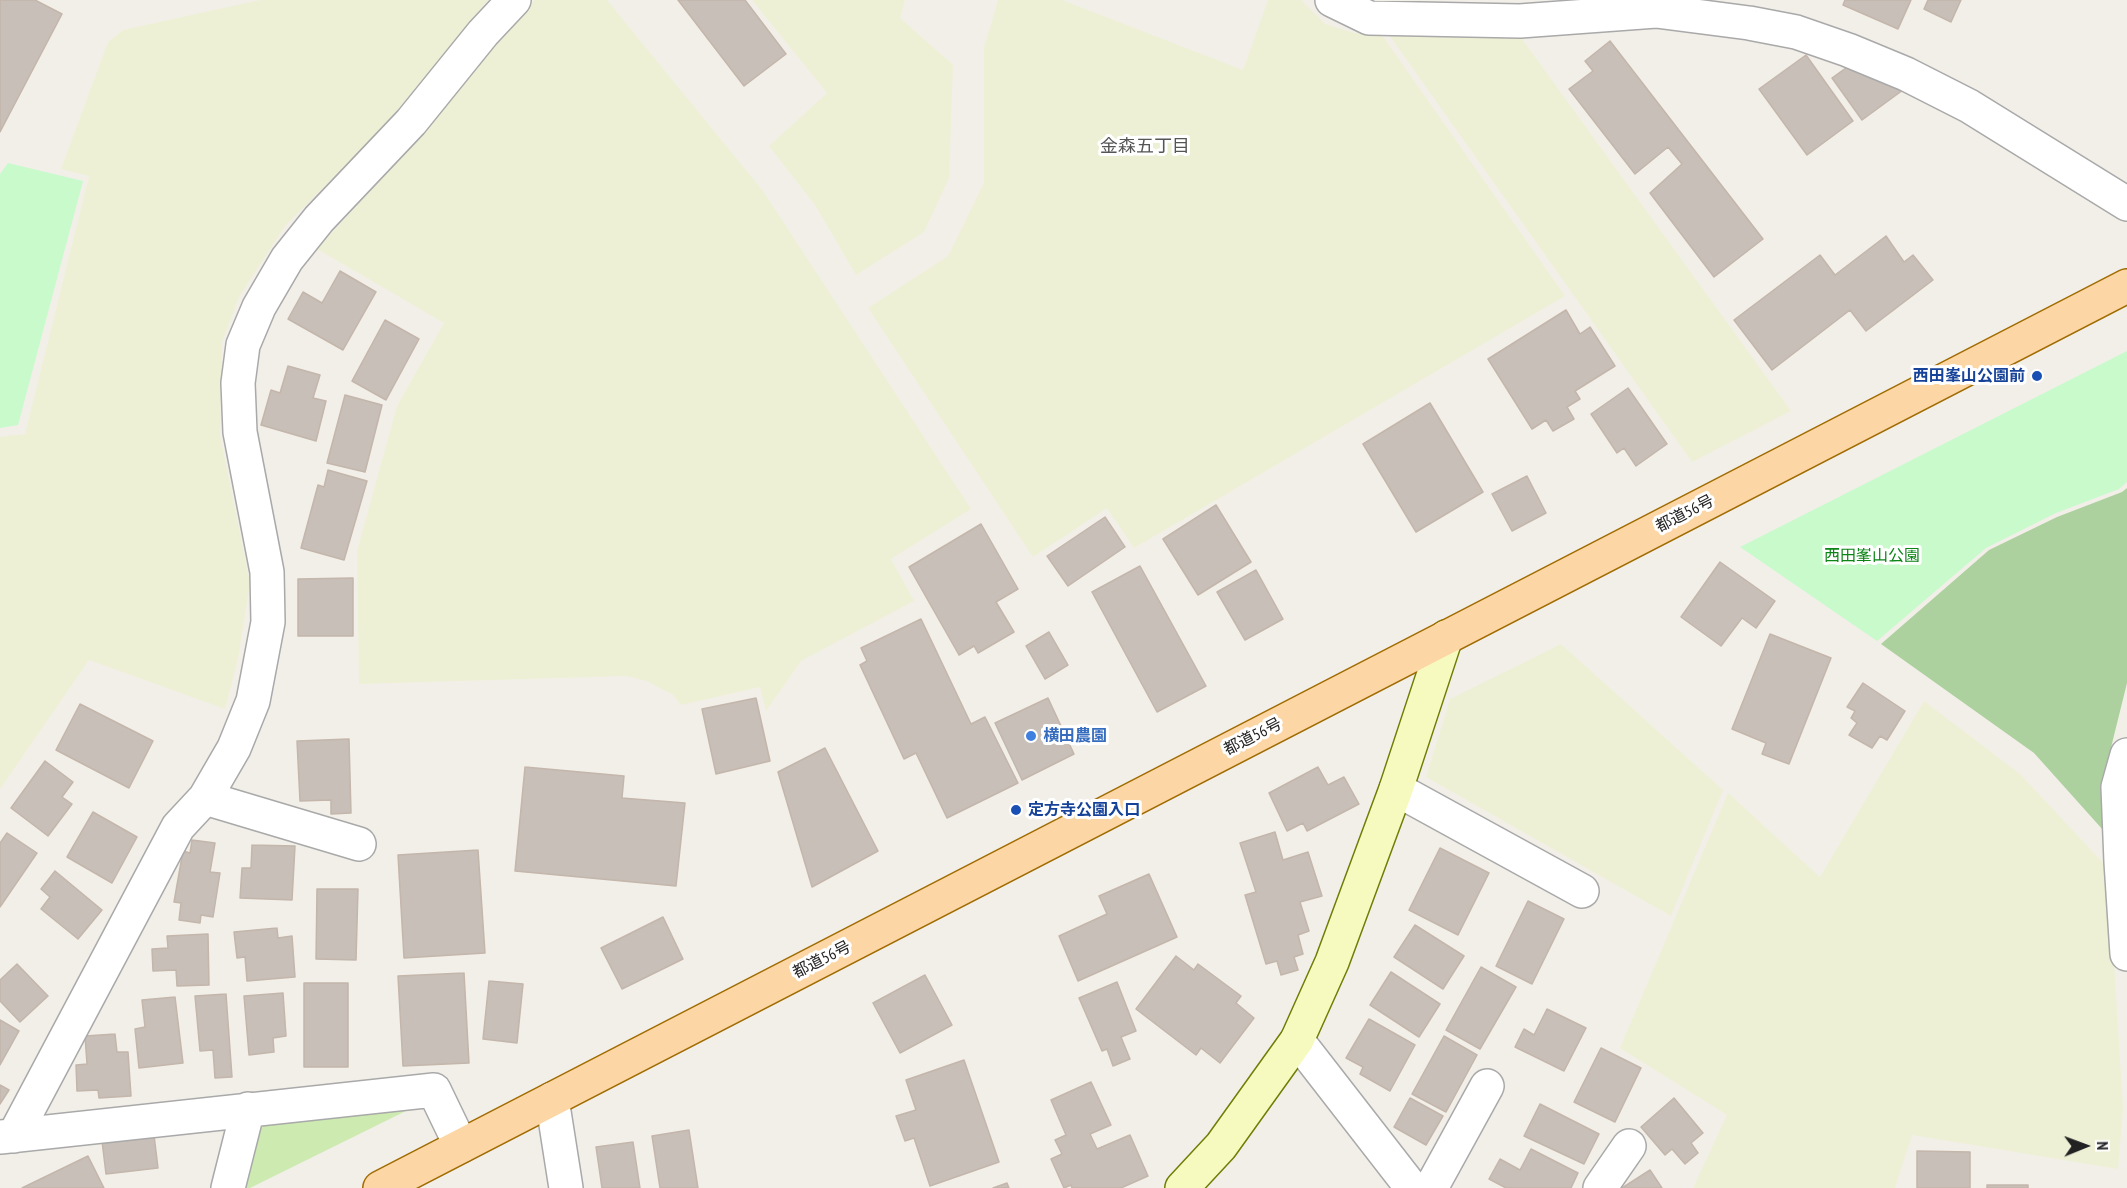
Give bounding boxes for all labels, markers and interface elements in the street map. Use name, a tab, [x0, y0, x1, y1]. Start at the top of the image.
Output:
district label: 金森五丁目	[1100, 136, 1190, 158]
place label: 西田峯山公園前	[1913, 366, 2025, 386]
marker: 西田峯山公園前	[2030, 369, 2044, 383]
street label: 都道56号	[1653, 491, 1717, 537]
park label: 西田峯山公園	[1824, 546, 1920, 566]
street label: 都道56号	[1221, 714, 1285, 760]
place label: 横田農園	[1043, 726, 1107, 746]
marker: 横田農園	[1024, 729, 1038, 743]
place label: 定方寺公園入口	[1028, 800, 1140, 820]
marker: 定方寺公園入口	[1009, 803, 1023, 817]
street label: 都道56号	[790, 937, 854, 983]
north arrow	[2055, 1116, 2115, 1176]
text: N	[2093, 1141, 2113, 1150]

